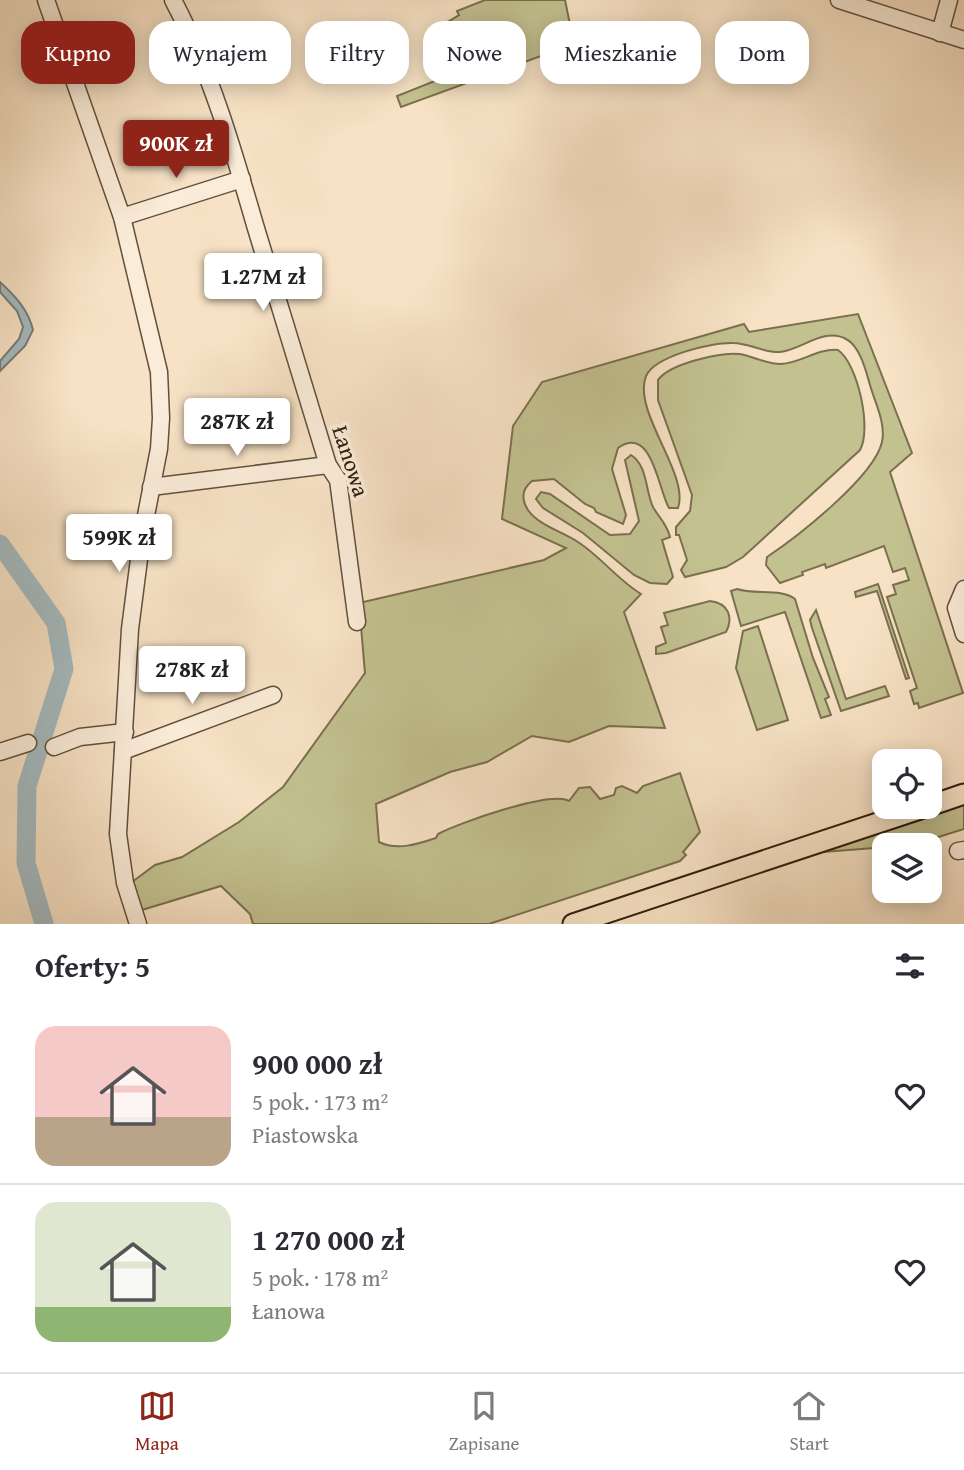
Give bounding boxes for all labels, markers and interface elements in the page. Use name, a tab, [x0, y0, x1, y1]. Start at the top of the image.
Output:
chip: Kupno	[21, 21, 135, 84]
chip: Wynajem	[149, 21, 291, 84]
chip: Filtry	[305, 21, 409, 84]
chip: Nowe	[423, 21, 526, 84]
chip: Mieszkanie	[540, 21, 701, 84]
chip: Dom	[715, 21, 809, 84]
pin: 900K zł	[111, 120, 241, 180]
text: 900K zł	[139, 126, 213, 159]
pin: 1.27M zł	[191, 254, 335, 313]
text: 1.27M zł	[220, 259, 306, 292]
pin: 287K zł	[172, 398, 302, 458]
text: 287K zł	[200, 404, 274, 437]
street label: Łanowa	[324, 421, 379, 501]
pin: 599K zł	[54, 514, 184, 574]
text: 599K zł	[82, 520, 156, 553]
pin: 278K zł	[127, 646, 257, 706]
text: 278K zł	[155, 652, 229, 685]
map controls	[872, 749, 942, 903]
button: locate	[872, 749, 942, 819]
button: layers	[872, 833, 942, 903]
text: Oferty: 5	[35, 944, 150, 988]
icon: filters	[891, 947, 929, 985]
text: 900 000 zł	[252, 1041, 383, 1085]
icon: home	[91, 1054, 175, 1138]
icon: heart	[891, 1077, 929, 1115]
text: 5 pok. · 173 m²	[252, 1085, 388, 1118]
text: Piastowska	[252, 1118, 358, 1151]
text: 1 270 000 zł	[252, 1217, 405, 1261]
icon: home	[91, 1230, 175, 1314]
icon: heart	[891, 1253, 929, 1291]
text: 5 pok. · 178 m²	[252, 1261, 388, 1294]
text: Łanowa	[252, 1294, 325, 1327]
tab: Mapa	[135, 1387, 179, 1457]
tab: Zapisane	[449, 1387, 520, 1457]
tab: Start	[789, 1387, 829, 1457]

